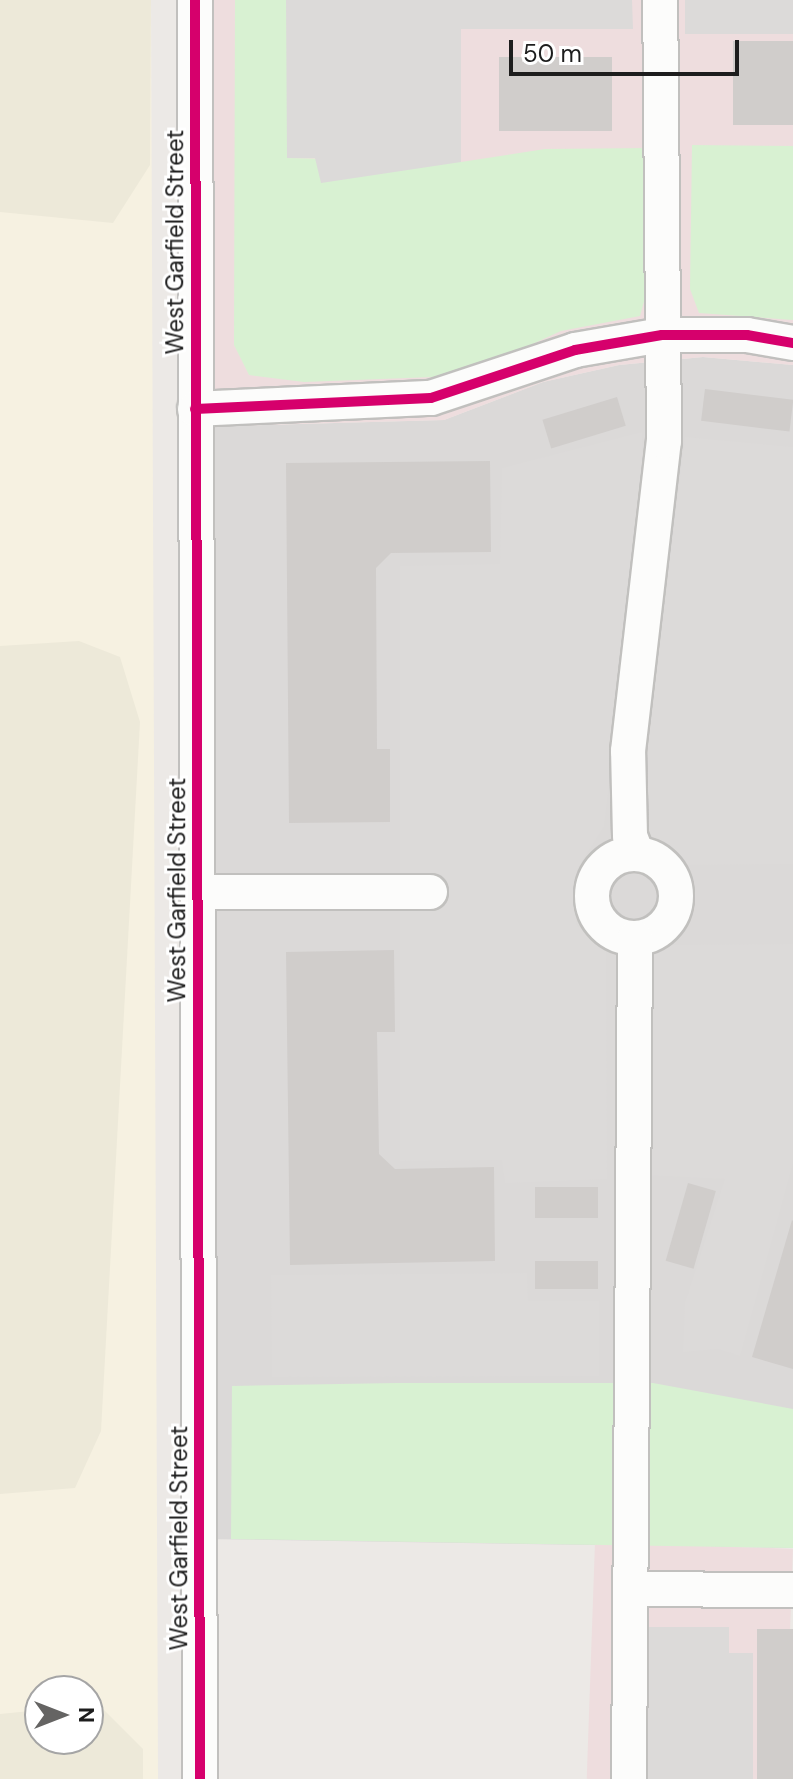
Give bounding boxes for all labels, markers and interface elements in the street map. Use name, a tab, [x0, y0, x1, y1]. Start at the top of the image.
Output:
scale bar	[513, 24, 743, 74]
text: 50 m	[523, 38, 582, 69]
street label: West Garfield Street	[161, 129, 189, 355]
street label: West Garfield Street	[163, 777, 191, 1003]
street label: West Garfield Street	[165, 1425, 193, 1651]
north arrow	[24, 1675, 104, 1755]
text: N	[72, 1707, 101, 1723]

